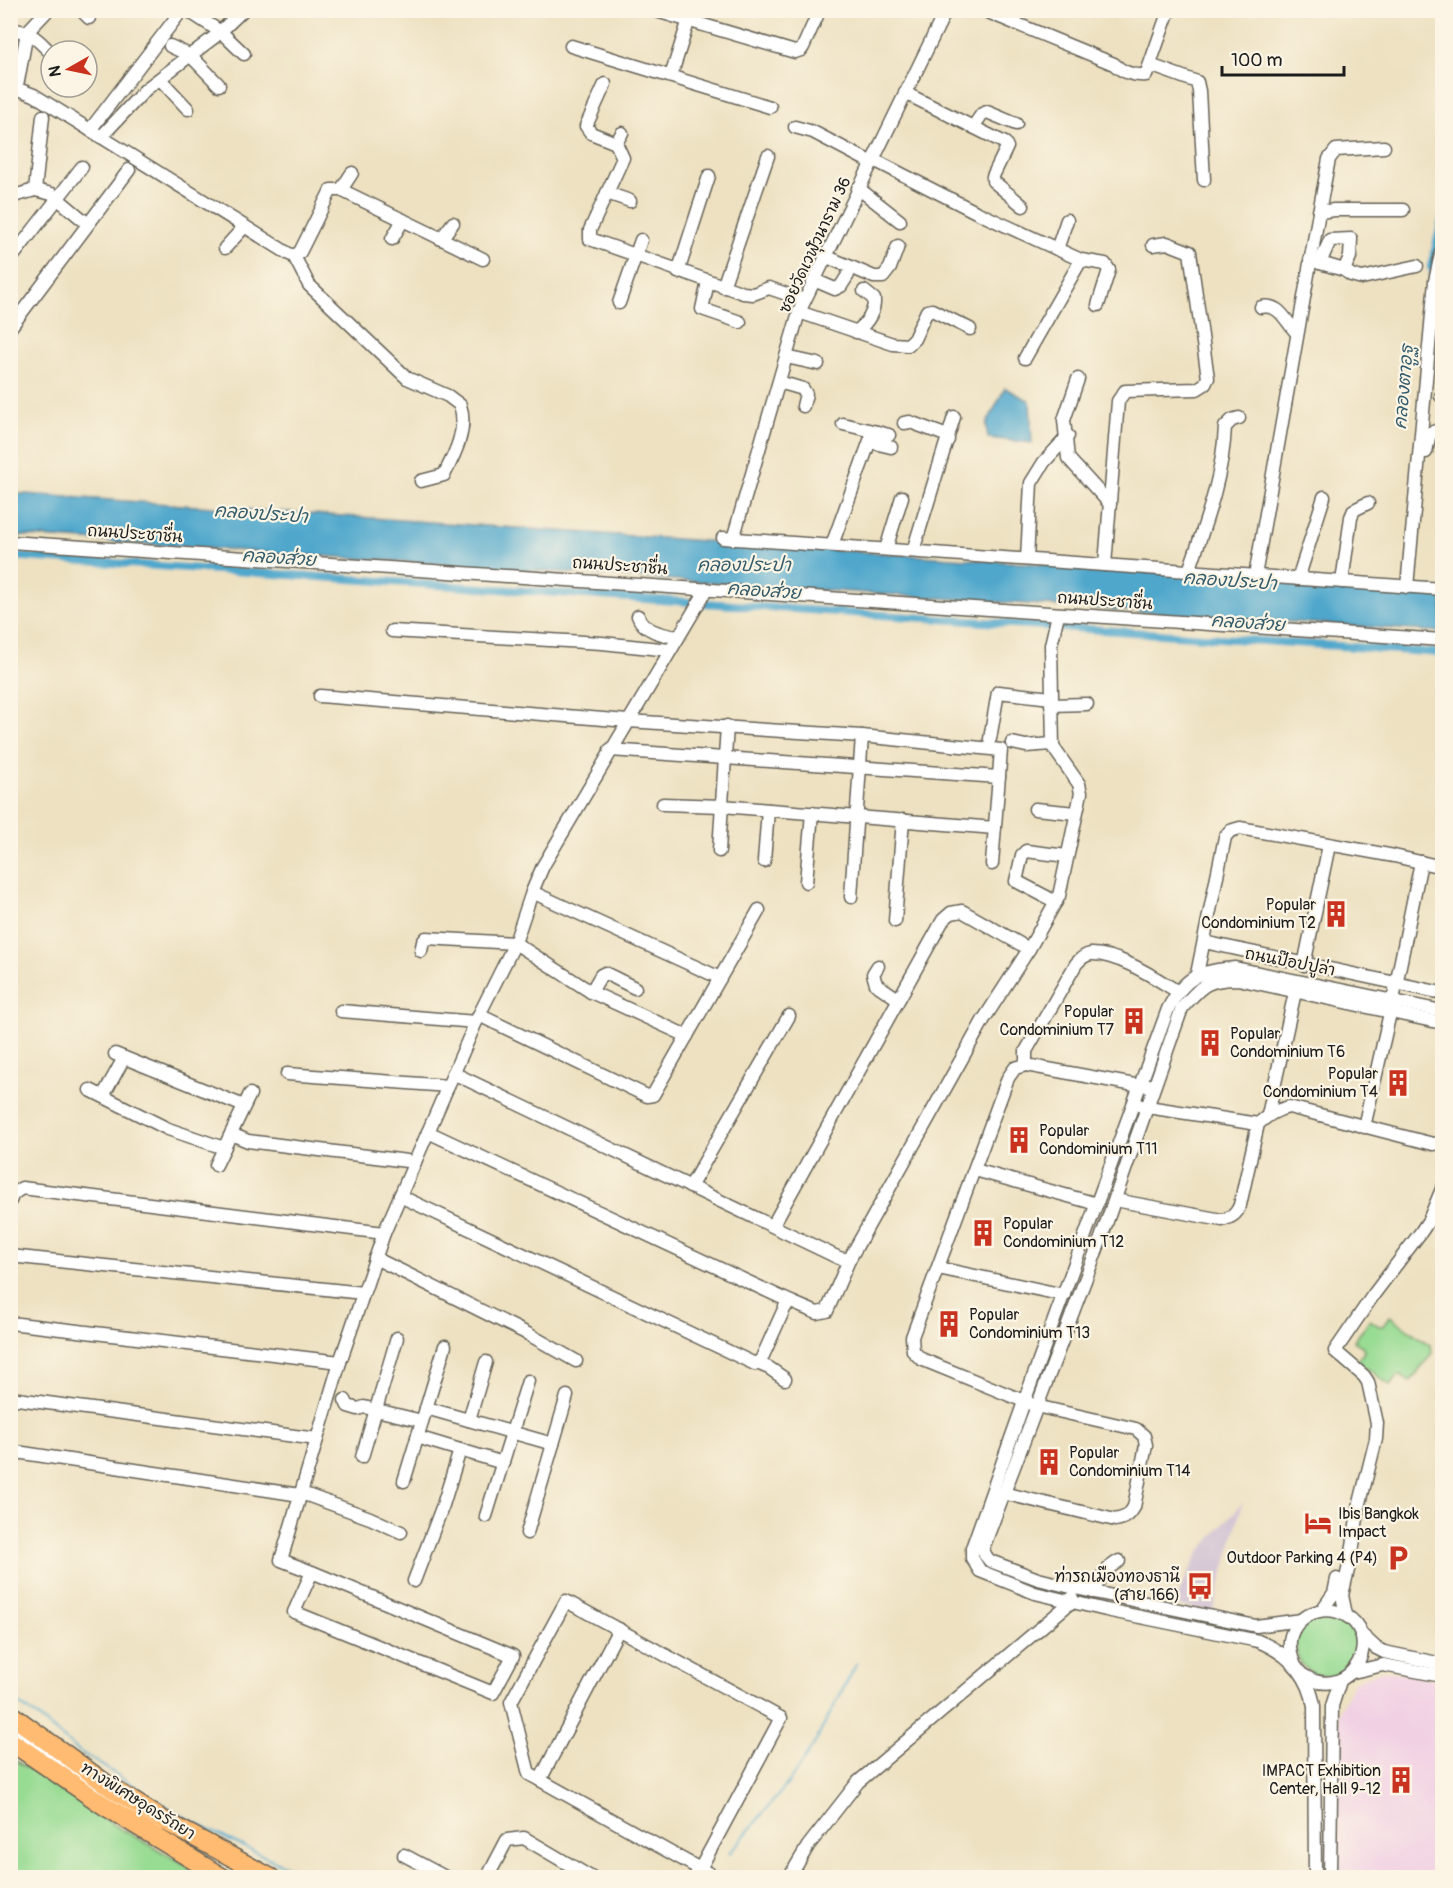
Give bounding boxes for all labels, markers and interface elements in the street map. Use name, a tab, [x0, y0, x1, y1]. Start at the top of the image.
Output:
north arrow	[39, 39, 99, 99]
scale bar	[1222, 39, 1344, 77]
text: 100 m	[1231, 49, 1283, 72]
text: N	[44, 64, 66, 78]
street label: ซอยวัดเวฬุวนาราม 36	[774, 173, 857, 317]
water label: คลองตาอูฐ	[1389, 342, 1420, 430]
water label: คลองประปา	[213, 499, 310, 529]
street label: ถนนประชาชื่น	[87, 515, 184, 547]
water label: คลองส่วย	[241, 543, 318, 572]
street label: ถนนประชาชื่น	[572, 547, 669, 579]
water label: คลองประปา	[697, 554, 792, 577]
water label: คลองประปา	[1182, 566, 1279, 596]
water label: คลองส่วย	[726, 576, 803, 605]
street label: ถนนประชาชื่น	[1057, 582, 1154, 614]
water label: คลองส่วย	[1210, 608, 1287, 637]
place label: Popular Condominium T2	[1201, 895, 1316, 933]
building icon: Popular Condominium T2	[1321, 899, 1351, 929]
street label: ถนนป๊อปปูล่า	[1243, 941, 1337, 983]
place label: Popular Condominium T7	[1000, 1002, 1115, 1040]
building icon: Popular Condominium T7	[1119, 1006, 1149, 1036]
place label: Popular Condominium T6	[1230, 1024, 1345, 1062]
building icon: Popular Condominium T6	[1195, 1028, 1225, 1058]
place label: Popular Condominium T4	[1263, 1064, 1378, 1102]
building icon: Popular Condominium T4	[1383, 1068, 1413, 1098]
place label: Popular Condominium T11	[1039, 1121, 1157, 1159]
building icon: Popular Condominium T11	[1004, 1125, 1034, 1155]
place label: Popular Condominium T12	[1003, 1214, 1124, 1252]
building icon: Popular Condominium T12	[968, 1218, 998, 1248]
place label: Popular Condominium T13	[969, 1305, 1090, 1343]
building icon: Popular Condominium T13	[934, 1309, 964, 1339]
place label: Popular Condominium T14	[1069, 1443, 1190, 1481]
building icon: Popular Condominium T14	[1034, 1447, 1064, 1477]
place label: Ibis Bangkok Impact	[1338, 1504, 1419, 1542]
hotel icon: Ibis Bangkok Impact	[1303, 1508, 1333, 1538]
parking icon: Outdoor Parking 4 (P4)	[1383, 1543, 1413, 1573]
place label: Outdoor Parking 4 (P4)	[1227, 1548, 1378, 1568]
place label: ท่ารถเมืองทองธานี (สาย 166)	[1054, 1565, 1180, 1605]
bus stop icon: ท่ารถเมืองทองธานี (สาย 166)	[1185, 1571, 1215, 1601]
street label: ทางพิเศษอุดรรัถยา	[76, 1757, 200, 1846]
place label: IMPACT Exhibition Center, Hall 9-12	[1262, 1761, 1381, 1799]
building icon: IMPACT Exhibition Center, Hall 9-12	[1386, 1765, 1416, 1795]

